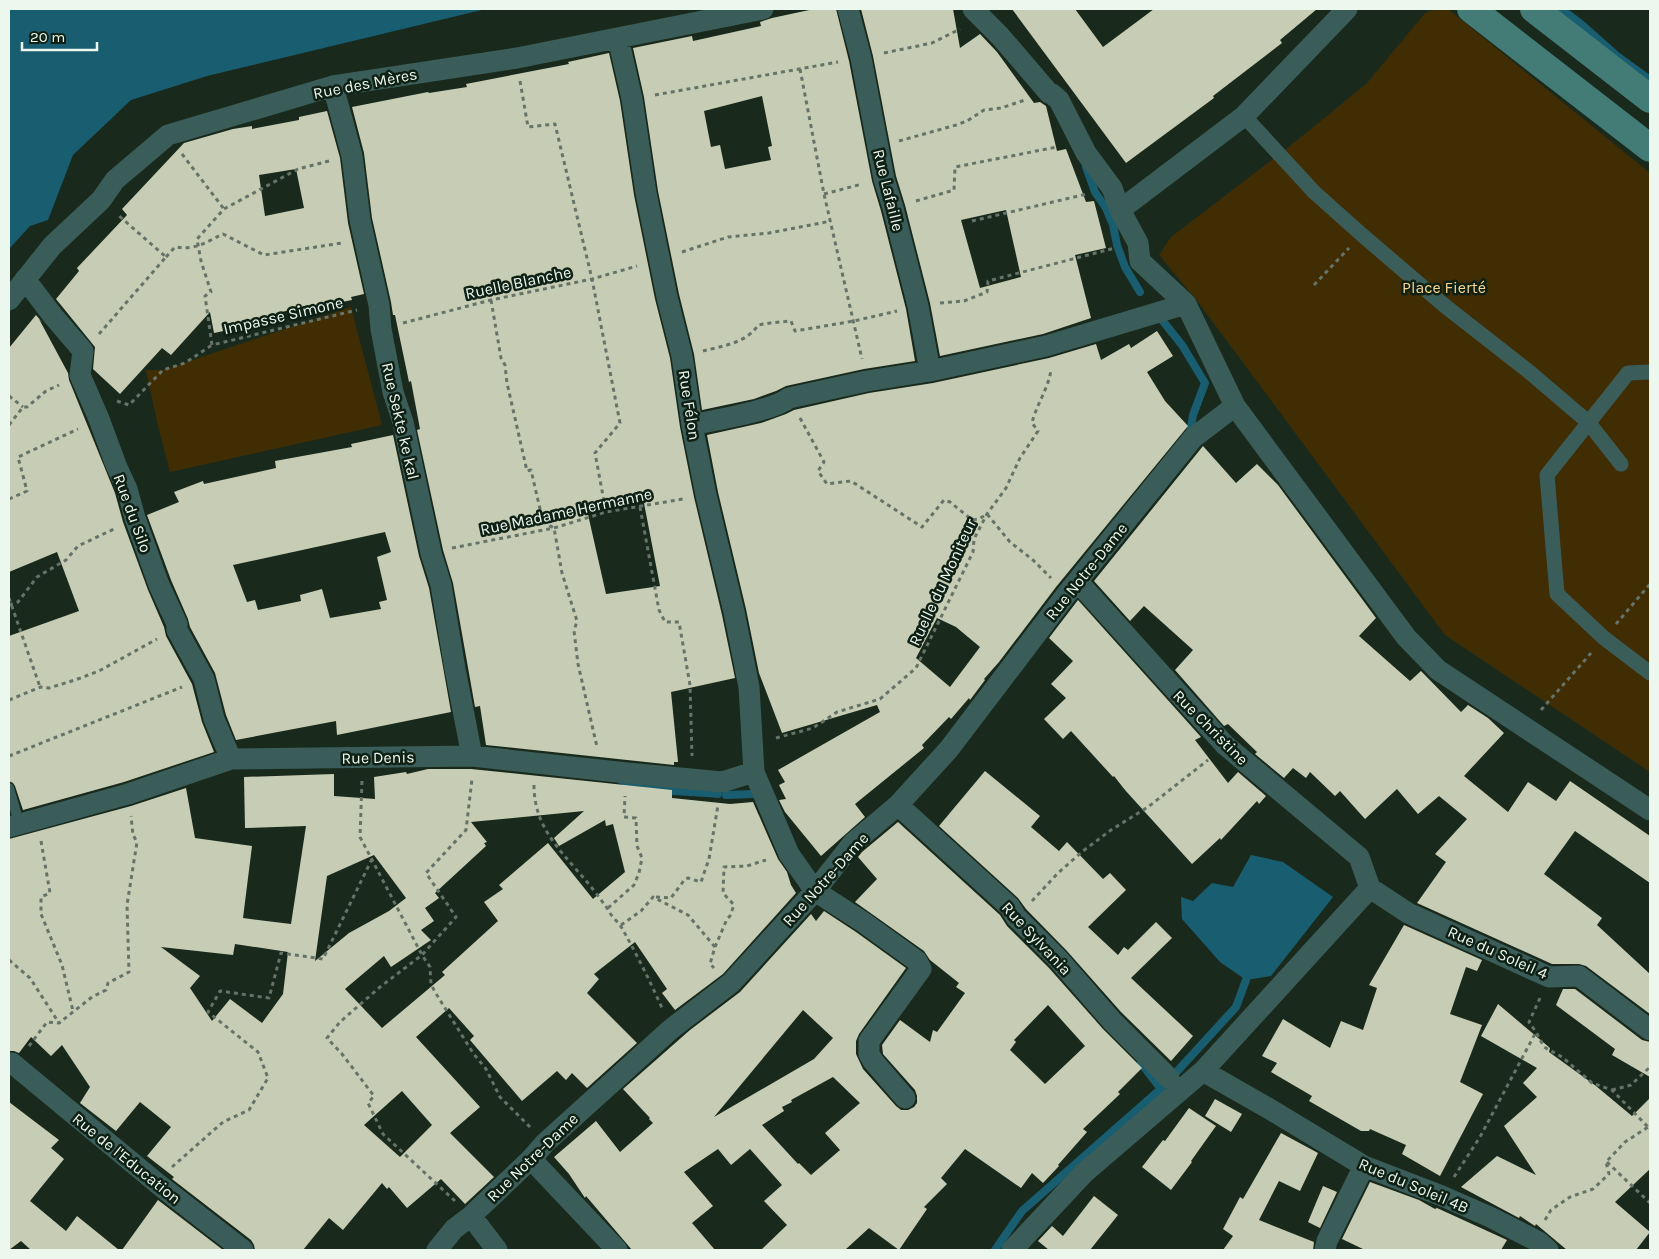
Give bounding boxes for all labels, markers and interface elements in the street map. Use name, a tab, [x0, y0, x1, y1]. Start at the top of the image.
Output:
scale bar	[22, 20, 98, 52]
text: 20 m	[30, 28, 65, 46]
street label: Rue des Mères	[311, 64, 419, 103]
street label: Rue Lafaille	[869, 147, 908, 233]
street label: Ruelle Blanche	[463, 262, 573, 303]
park label: Place Fierté	[1402, 278, 1486, 297]
street label: Impasse Simone	[221, 292, 345, 339]
street label: Rue Sekte ke kal	[378, 361, 423, 482]
street label: Rue Félon	[675, 369, 704, 441]
street label: Rue du Silo	[110, 471, 156, 555]
street label: Rue Madame Hermanne	[478, 484, 654, 539]
street label: Ruelle du Moniteur	[905, 515, 980, 649]
street label: Rue Notre-Dame	[1041, 519, 1131, 624]
street label: Rue Christine	[1169, 686, 1252, 769]
street label: Rue Denis	[341, 747, 415, 768]
street label: Rue Notre-Dame	[778, 829, 872, 930]
street label: Rue Sylvania	[998, 898, 1075, 979]
street label: Rue du Soleil 4	[1445, 922, 1551, 983]
street label: Rue de l'Education	[69, 1109, 185, 1208]
street label: Rue Notre-Dame	[483, 1109, 582, 1206]
street label: Rue du Soleil 4B	[1356, 1154, 1472, 1217]

